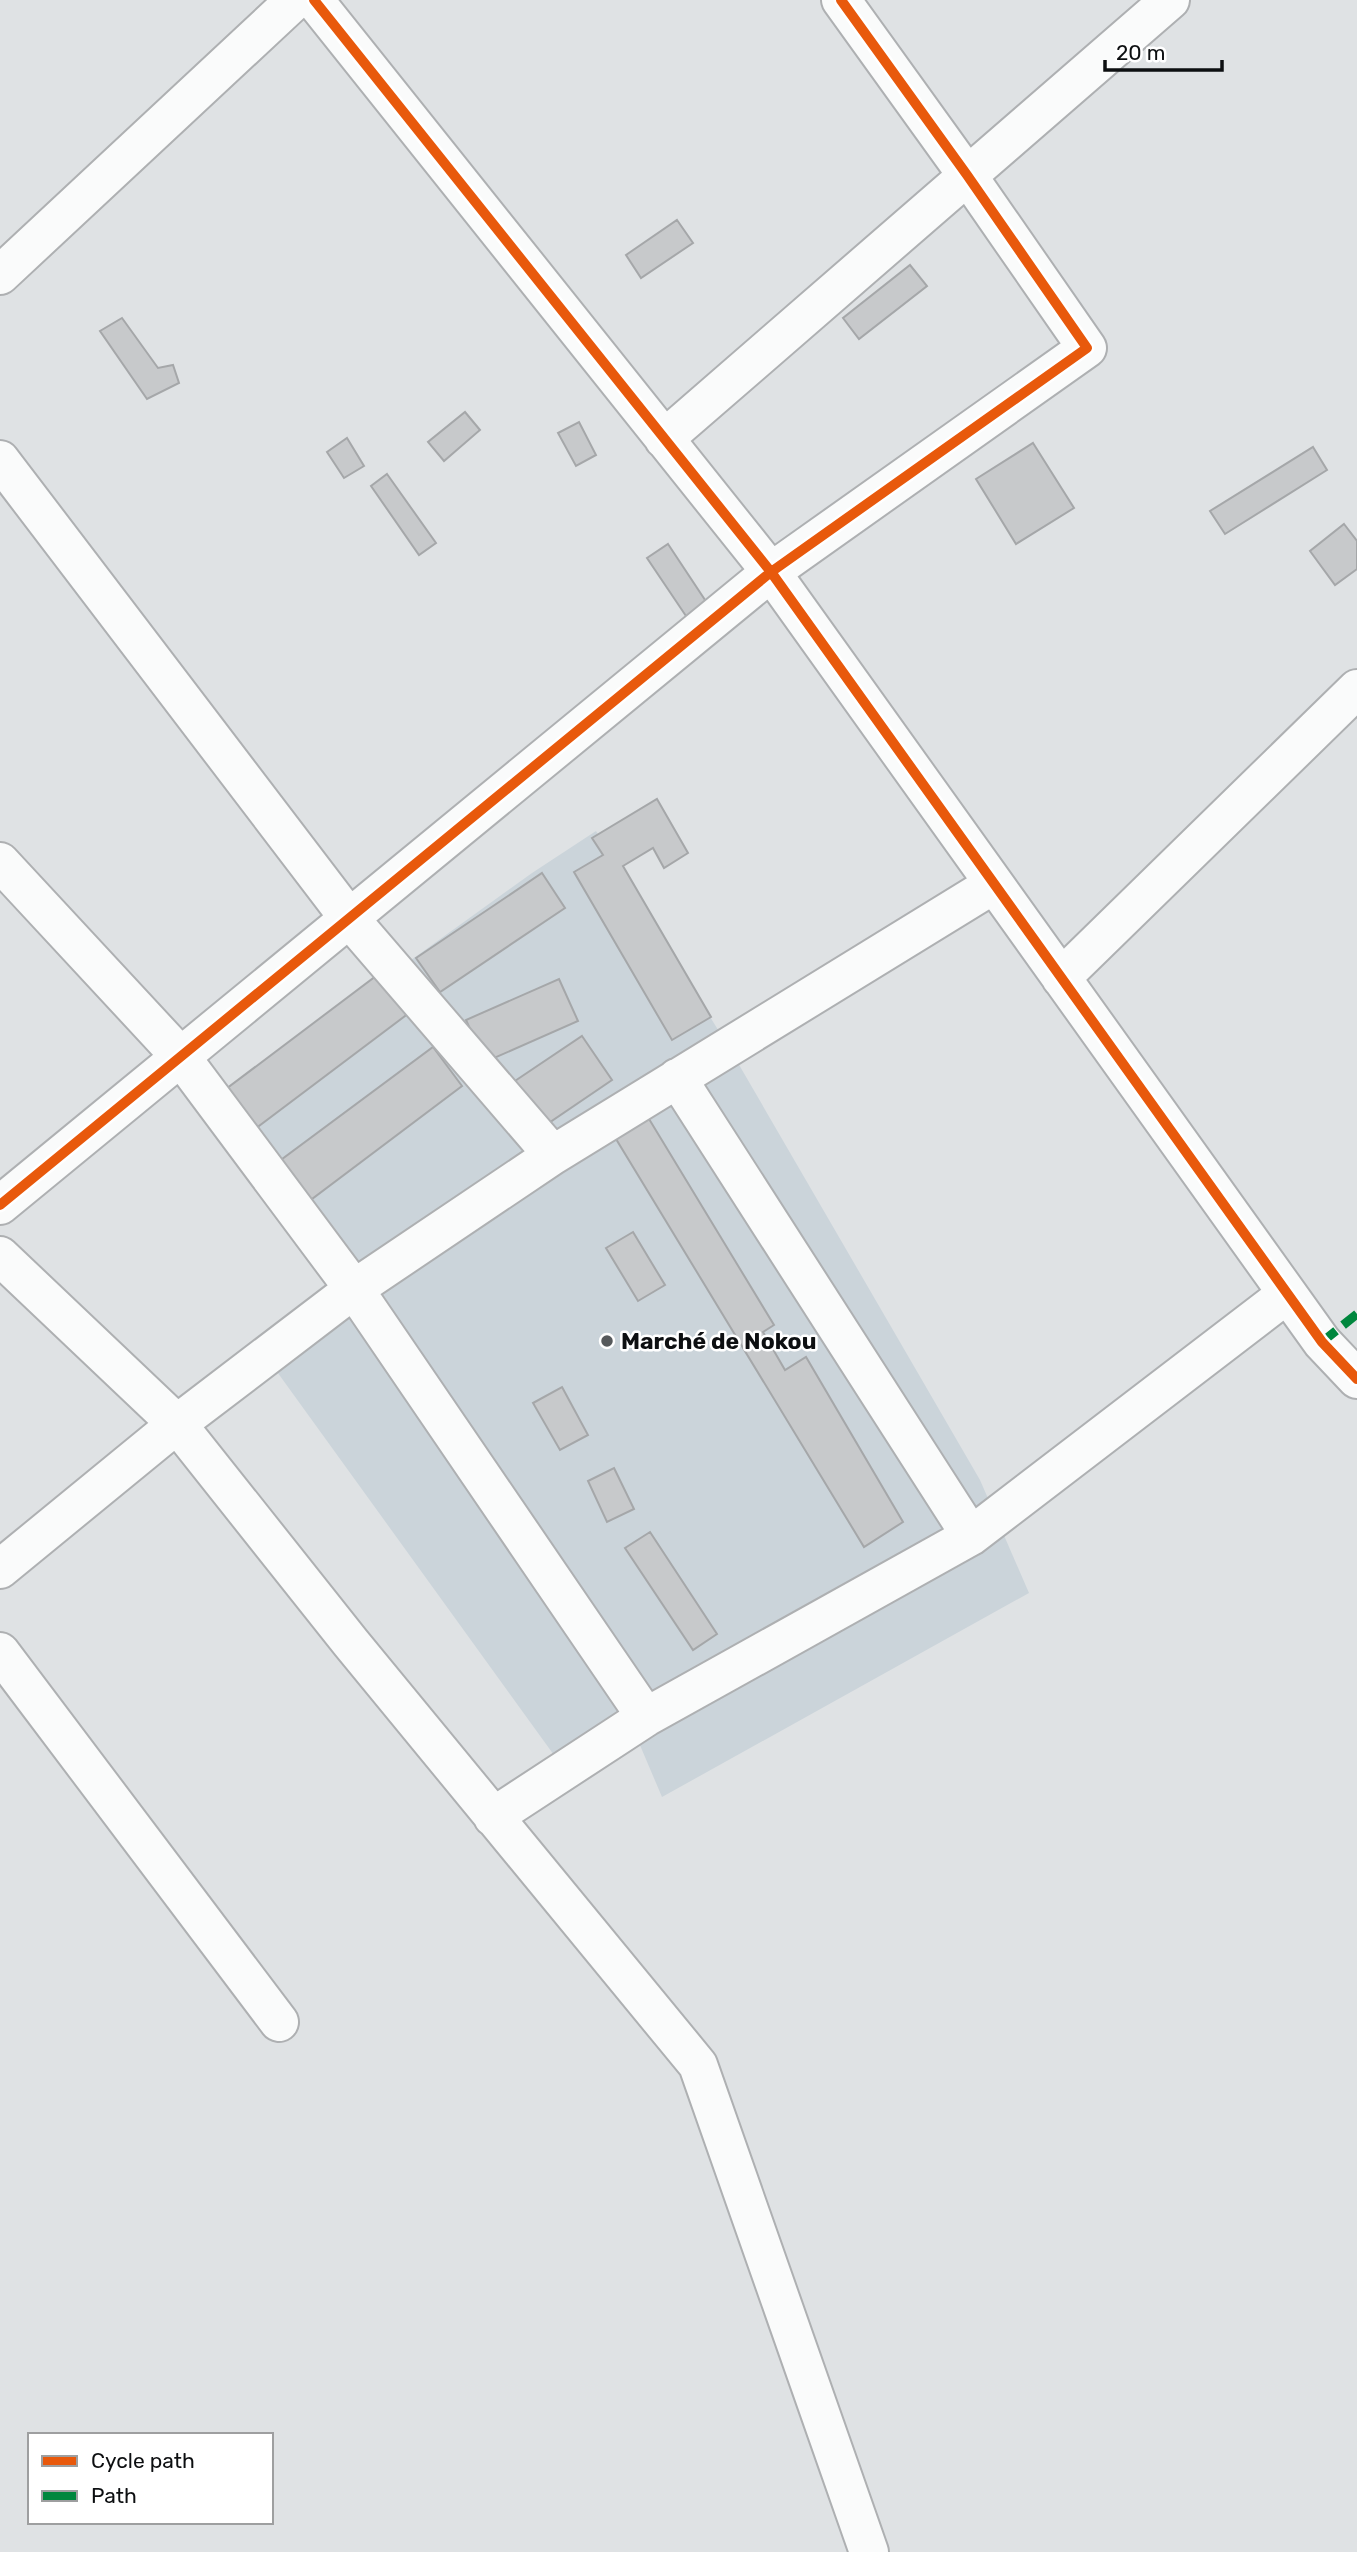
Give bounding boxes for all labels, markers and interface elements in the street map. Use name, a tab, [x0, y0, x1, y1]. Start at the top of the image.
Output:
scale bar	[1105, 28, 1222, 72]
text: 20 m	[1116, 40, 1165, 65]
place label: Marché de Nokou	[621, 1327, 816, 1355]
marker: Marché de Nokou	[599, 1333, 615, 1349]
legend	[28, 2433, 273, 2524]
text: Cycle path	[91, 2448, 195, 2473]
text: Path	[91, 2483, 137, 2508]

